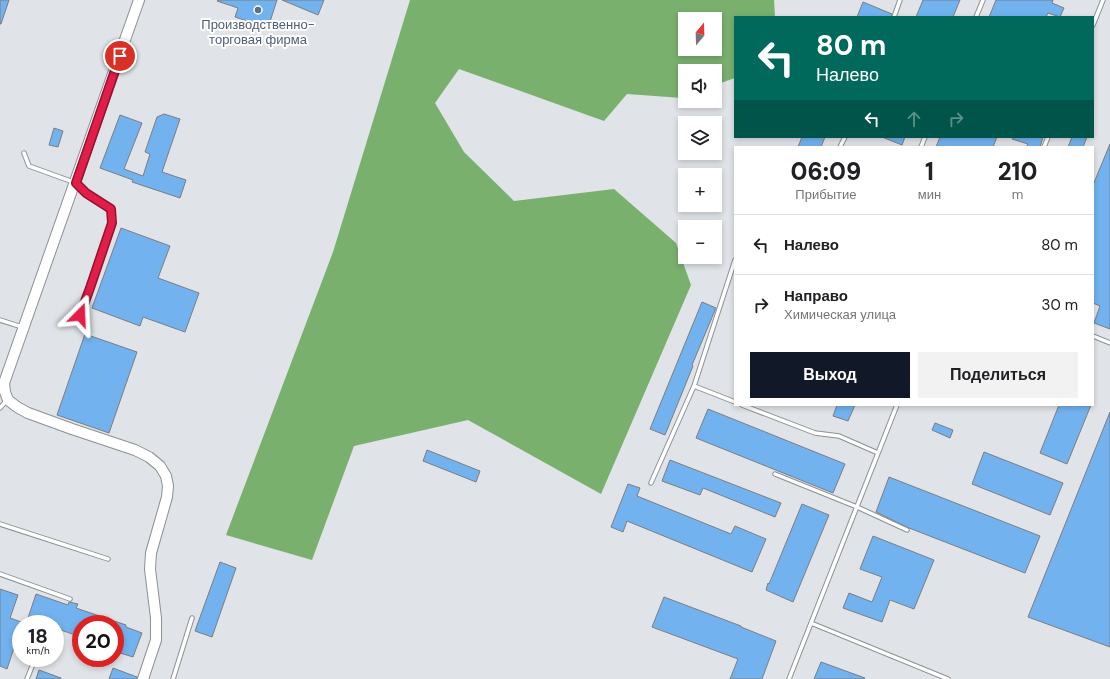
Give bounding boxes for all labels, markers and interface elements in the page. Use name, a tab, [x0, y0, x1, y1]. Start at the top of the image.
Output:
marker: Производственно- торговая фирма	[253, 5, 263, 15]
north arrow	[678, 12, 722, 56]
map controls	[678, 12, 722, 264]
place label: Производственно- торговая фирма	[201, 16, 315, 48]
text: 80 m	[816, 27, 886, 64]
icon: left	[750, 32, 802, 84]
pin	[103, 39, 137, 73]
icon: arrive	[109, 45, 131, 67]
text: Налево	[816, 63, 879, 87]
button: sound	[678, 64, 722, 108]
icon: left	[861, 108, 883, 130]
icon: ahead	[903, 108, 925, 130]
icon: right	[945, 108, 967, 130]
button: layers	[678, 116, 722, 160]
text: 06:09	[791, 156, 861, 187]
text: 1	[925, 156, 934, 187]
text: 210	[998, 156, 1037, 187]
button: +	[678, 168, 722, 212]
text: Прибытие	[795, 186, 856, 203]
text: мин	[918, 186, 941, 203]
text: m	[1012, 186, 1023, 203]
button: −	[678, 220, 722, 264]
icon: left	[750, 234, 772, 256]
text: Налево	[784, 235, 839, 255]
text: 80 m	[1041, 235, 1078, 255]
text: Направо	[784, 286, 848, 306]
position arrow	[59, 294, 101, 336]
icon: right	[750, 294, 772, 316]
text: 30 m	[1042, 295, 1078, 315]
text: Химическая улица	[784, 306, 896, 323]
button: Выход	[750, 352, 910, 398]
button: Поделиться	[918, 352, 1078, 398]
speed limit sign: 20	[72, 615, 124, 667]
text: 18	[28, 623, 48, 649]
text: km/h	[26, 644, 50, 657]

